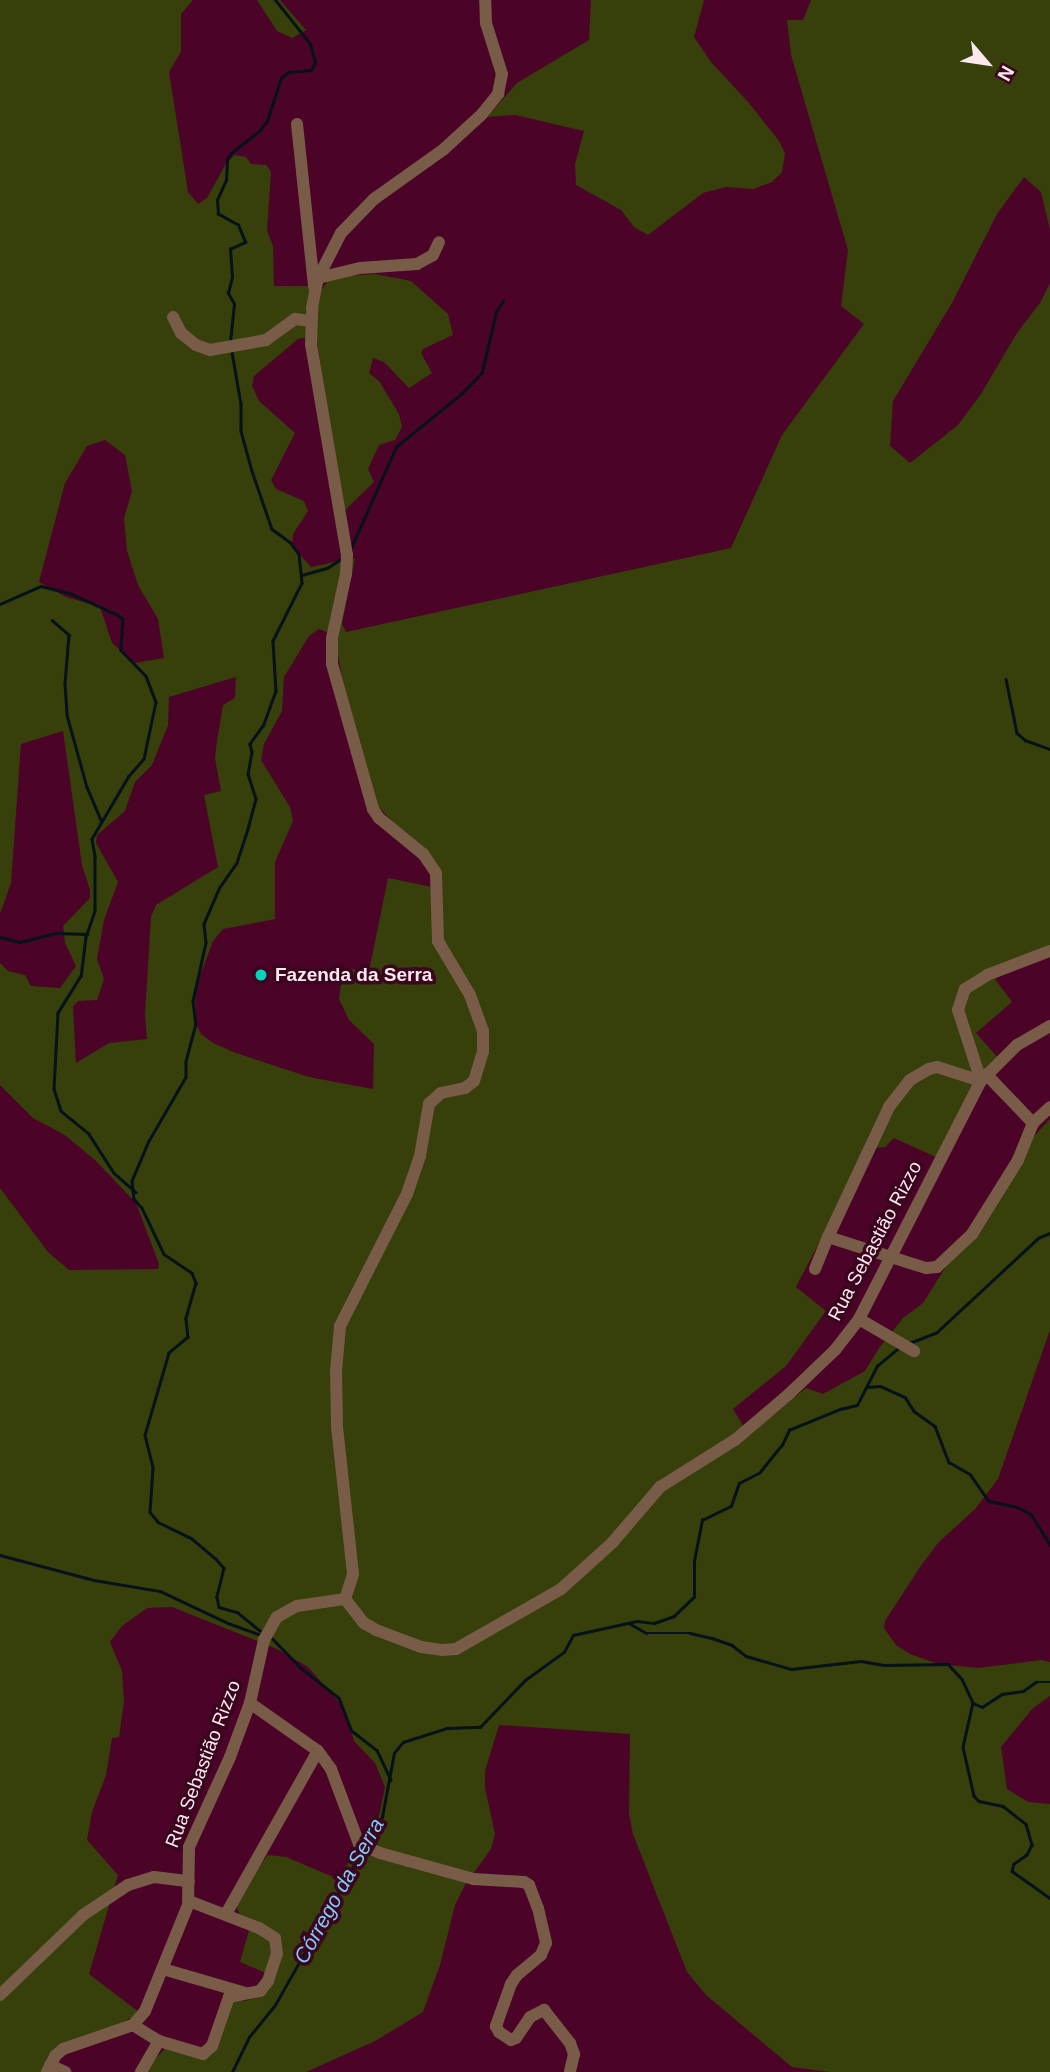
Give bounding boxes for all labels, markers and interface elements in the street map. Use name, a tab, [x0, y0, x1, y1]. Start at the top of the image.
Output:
north arrow	[952, 28, 1022, 98]
text: N	[993, 62, 1018, 85]
place label: Fazenda da Serra	[275, 964, 432, 986]
marker: Fazenda da Serra	[253, 967, 269, 983]
street label: Rua Sebastião Rizzo	[823, 1157, 927, 1325]
street label: Rua Sebastião Rizzo	[161, 1677, 245, 1851]
water label: Córrego da Serra	[289, 1814, 389, 1968]

